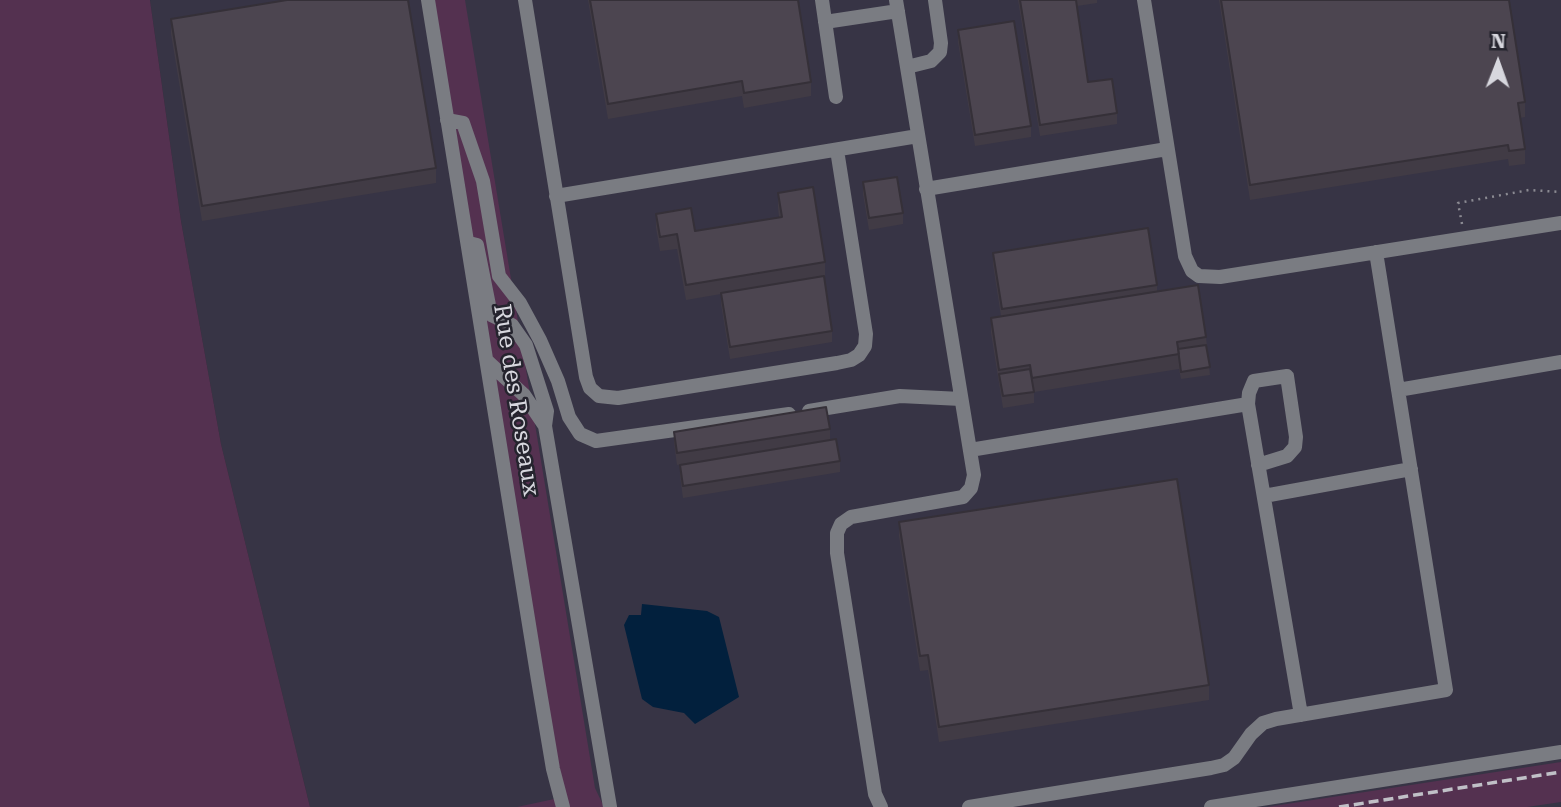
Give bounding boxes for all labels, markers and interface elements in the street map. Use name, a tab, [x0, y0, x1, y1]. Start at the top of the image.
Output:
north arrow	[1463, 28, 1533, 98]
text: N	[1491, 30, 1506, 53]
street label: Rue des Roseaux	[487, 302, 545, 498]

